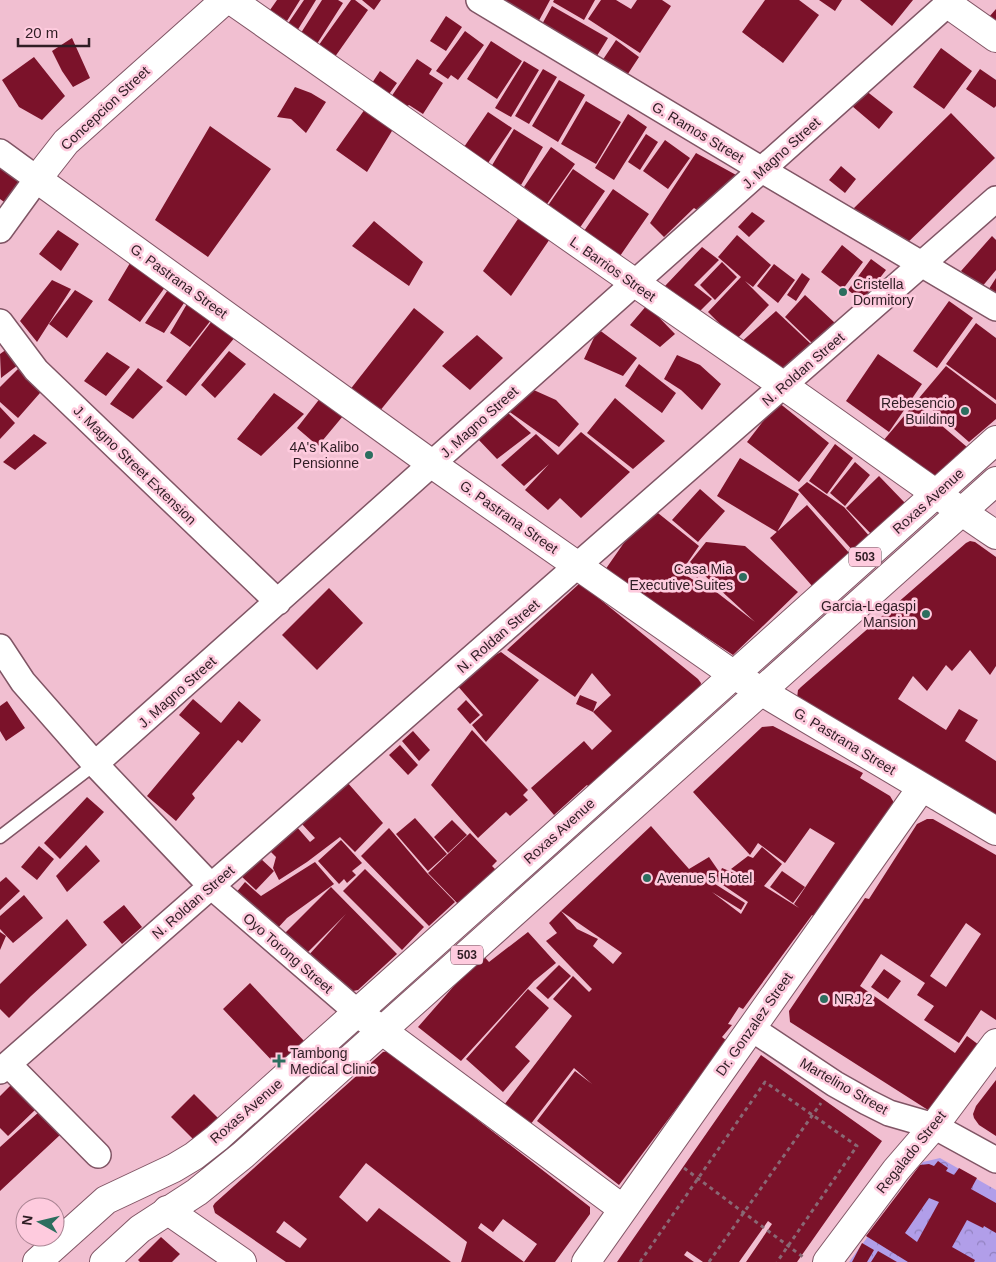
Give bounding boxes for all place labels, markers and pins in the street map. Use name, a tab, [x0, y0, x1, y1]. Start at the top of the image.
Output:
place label: Cristella Dormitory	[853, 276, 914, 308]
marker: Cristella Dormitory	[837, 286, 849, 298]
place label: Rebesencio Building	[881, 395, 955, 427]
marker: Rebesencio Building	[959, 405, 971, 417]
place label: 4A's Kalibo Pensionne	[289, 439, 359, 471]
marker: 4A's Kalibo Pensionne	[363, 449, 375, 461]
place label: Casa Mia Executive Suites	[630, 561, 733, 593]
marker: Casa Mia Executive Suites	[737, 571, 749, 583]
place label: Garcia-Legaspi Mansion	[821, 598, 916, 630]
marker: Garcia-Legaspi Mansion	[920, 608, 932, 620]
place label: Avenue 5 Hotel	[657, 870, 752, 886]
marker: Avenue 5 Hotel	[641, 872, 653, 884]
place label: NRJ 2	[834, 991, 873, 1007]
marker: NRJ 2	[818, 993, 830, 1005]
place label: Tambong Medical Clinic	[290, 1045, 376, 1077]
marker: Tambong Medical Clinic	[272, 1054, 286, 1068]

